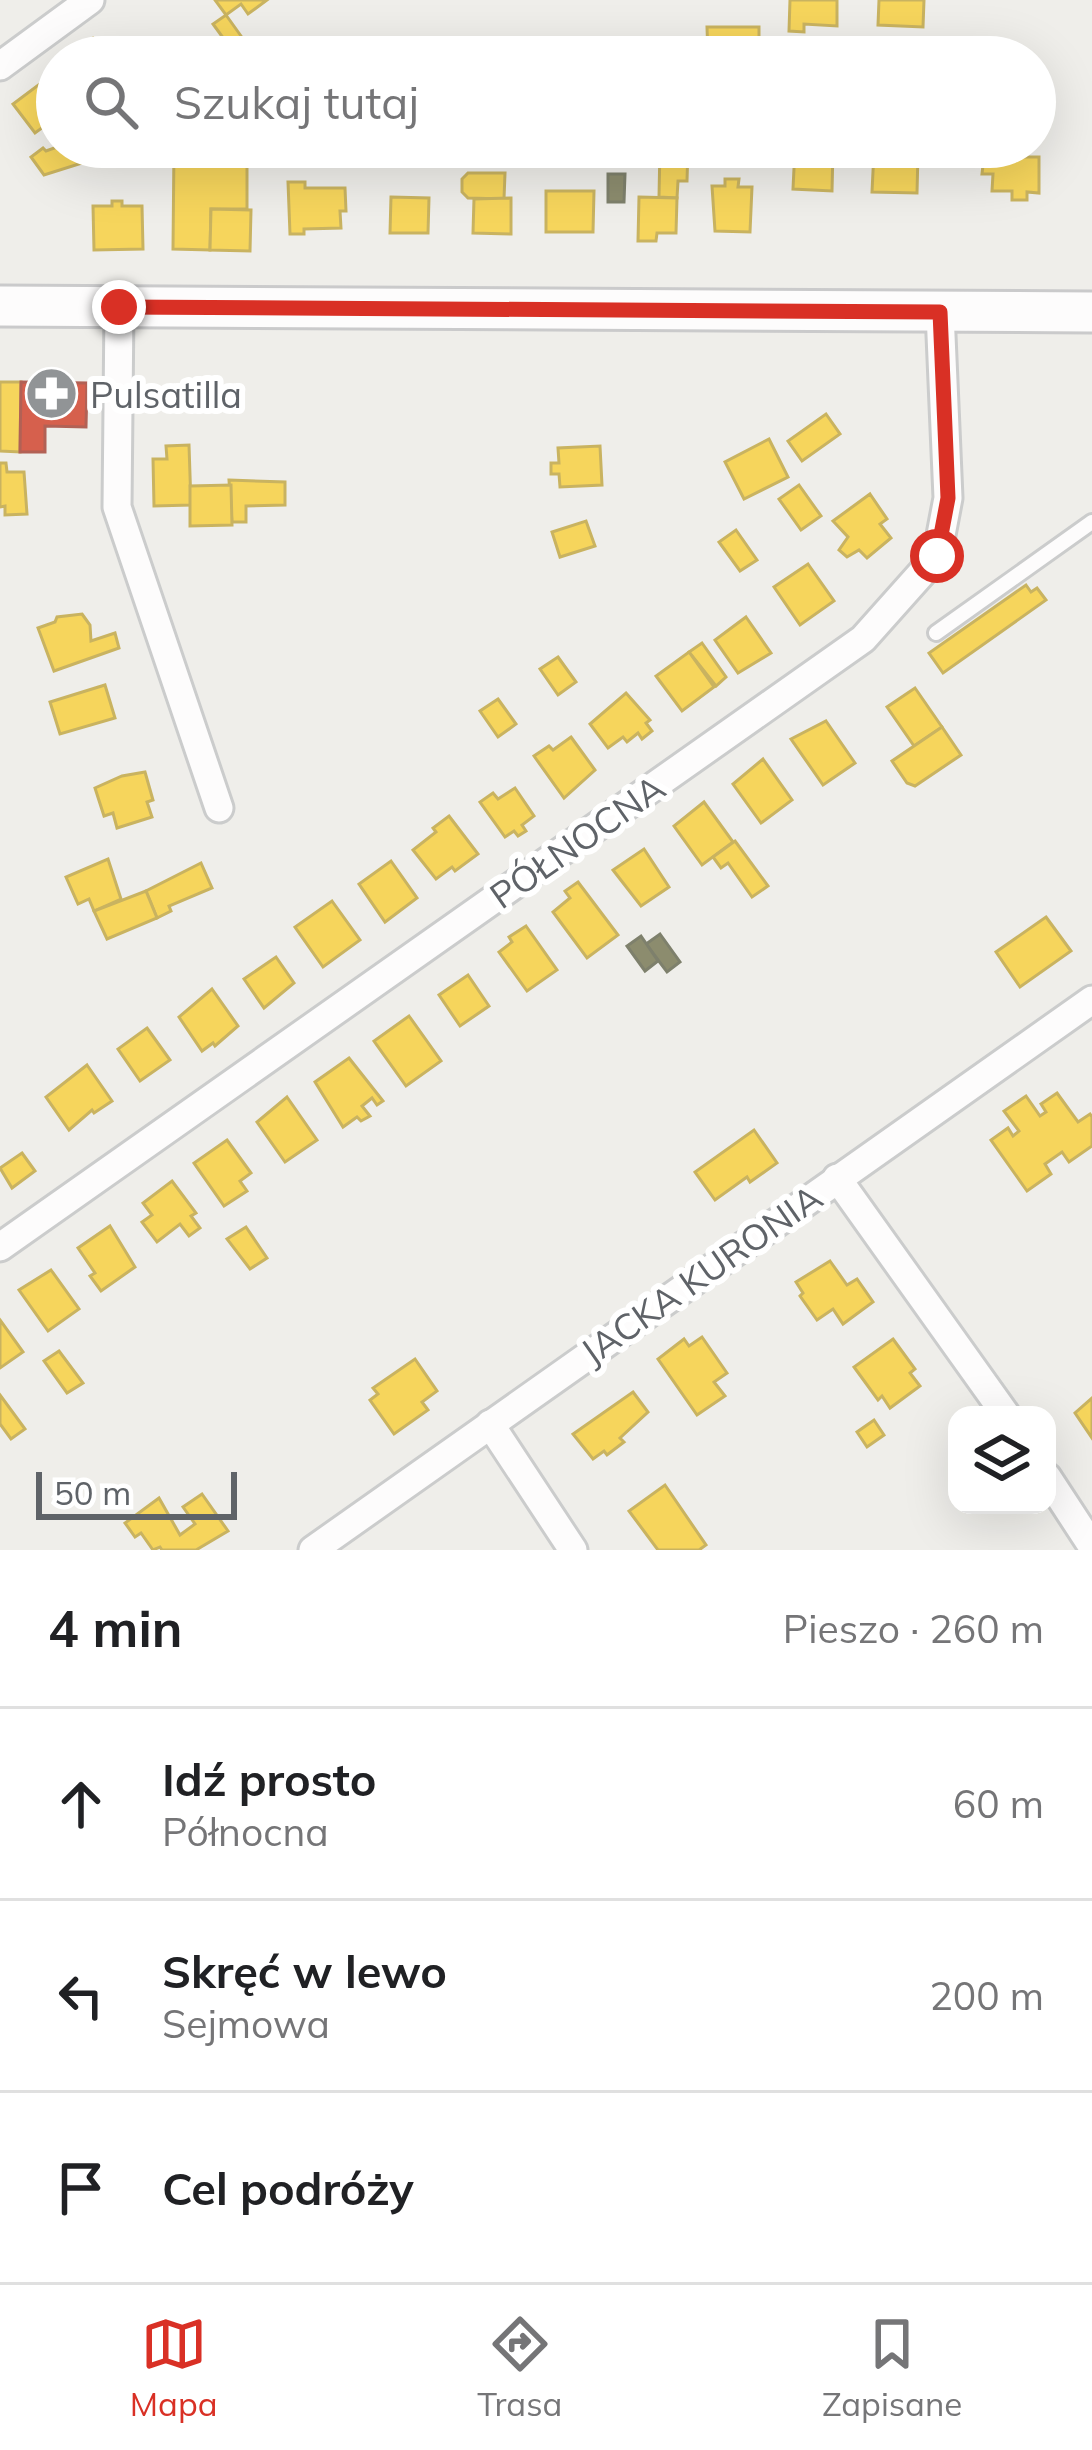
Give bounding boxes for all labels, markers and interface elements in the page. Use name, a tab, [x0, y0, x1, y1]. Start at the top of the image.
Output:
search box	[36, 36, 1056, 168]
icon: search	[78, 69, 144, 135]
text: Szukaj tutaj	[174, 74, 419, 130]
route end	[92, 280, 146, 334]
pharmacy icon: Pulsatilla	[23, 366, 79, 422]
place label: Pulsatilla	[90, 372, 242, 417]
route start	[910, 529, 964, 583]
street label: PÓŁNOCNA	[481, 764, 673, 918]
street label: JACKA KURONIA	[572, 1174, 830, 1374]
map controls	[948, 1406, 1056, 1514]
button: layers	[948, 1406, 1056, 1514]
scale bar	[36, 1466, 237, 1519]
text: 50 m	[54, 1472, 131, 1513]
text: 4 min	[48, 1596, 183, 1660]
text: Pieszo · 260 m	[783, 1604, 1044, 1653]
text: Idź prosto	[162, 1751, 376, 1807]
icon: ahead	[48, 1771, 114, 1837]
text: 60 m	[953, 1779, 1044, 1828]
text: Północna	[162, 1807, 329, 1856]
text: Skręć w lewo	[162, 1943, 447, 1999]
icon: left	[48, 1963, 114, 2029]
text: 200 m	[929, 1971, 1044, 2020]
text: Sejmowa	[162, 1999, 330, 2048]
icon: arrive	[48, 2155, 114, 2221]
text: Cel podróży	[162, 2160, 414, 2216]
tab: Mapa	[130, 2311, 218, 2424]
tab: Trasa	[477, 2311, 562, 2424]
tab: Zapisane	[822, 2311, 962, 2424]

